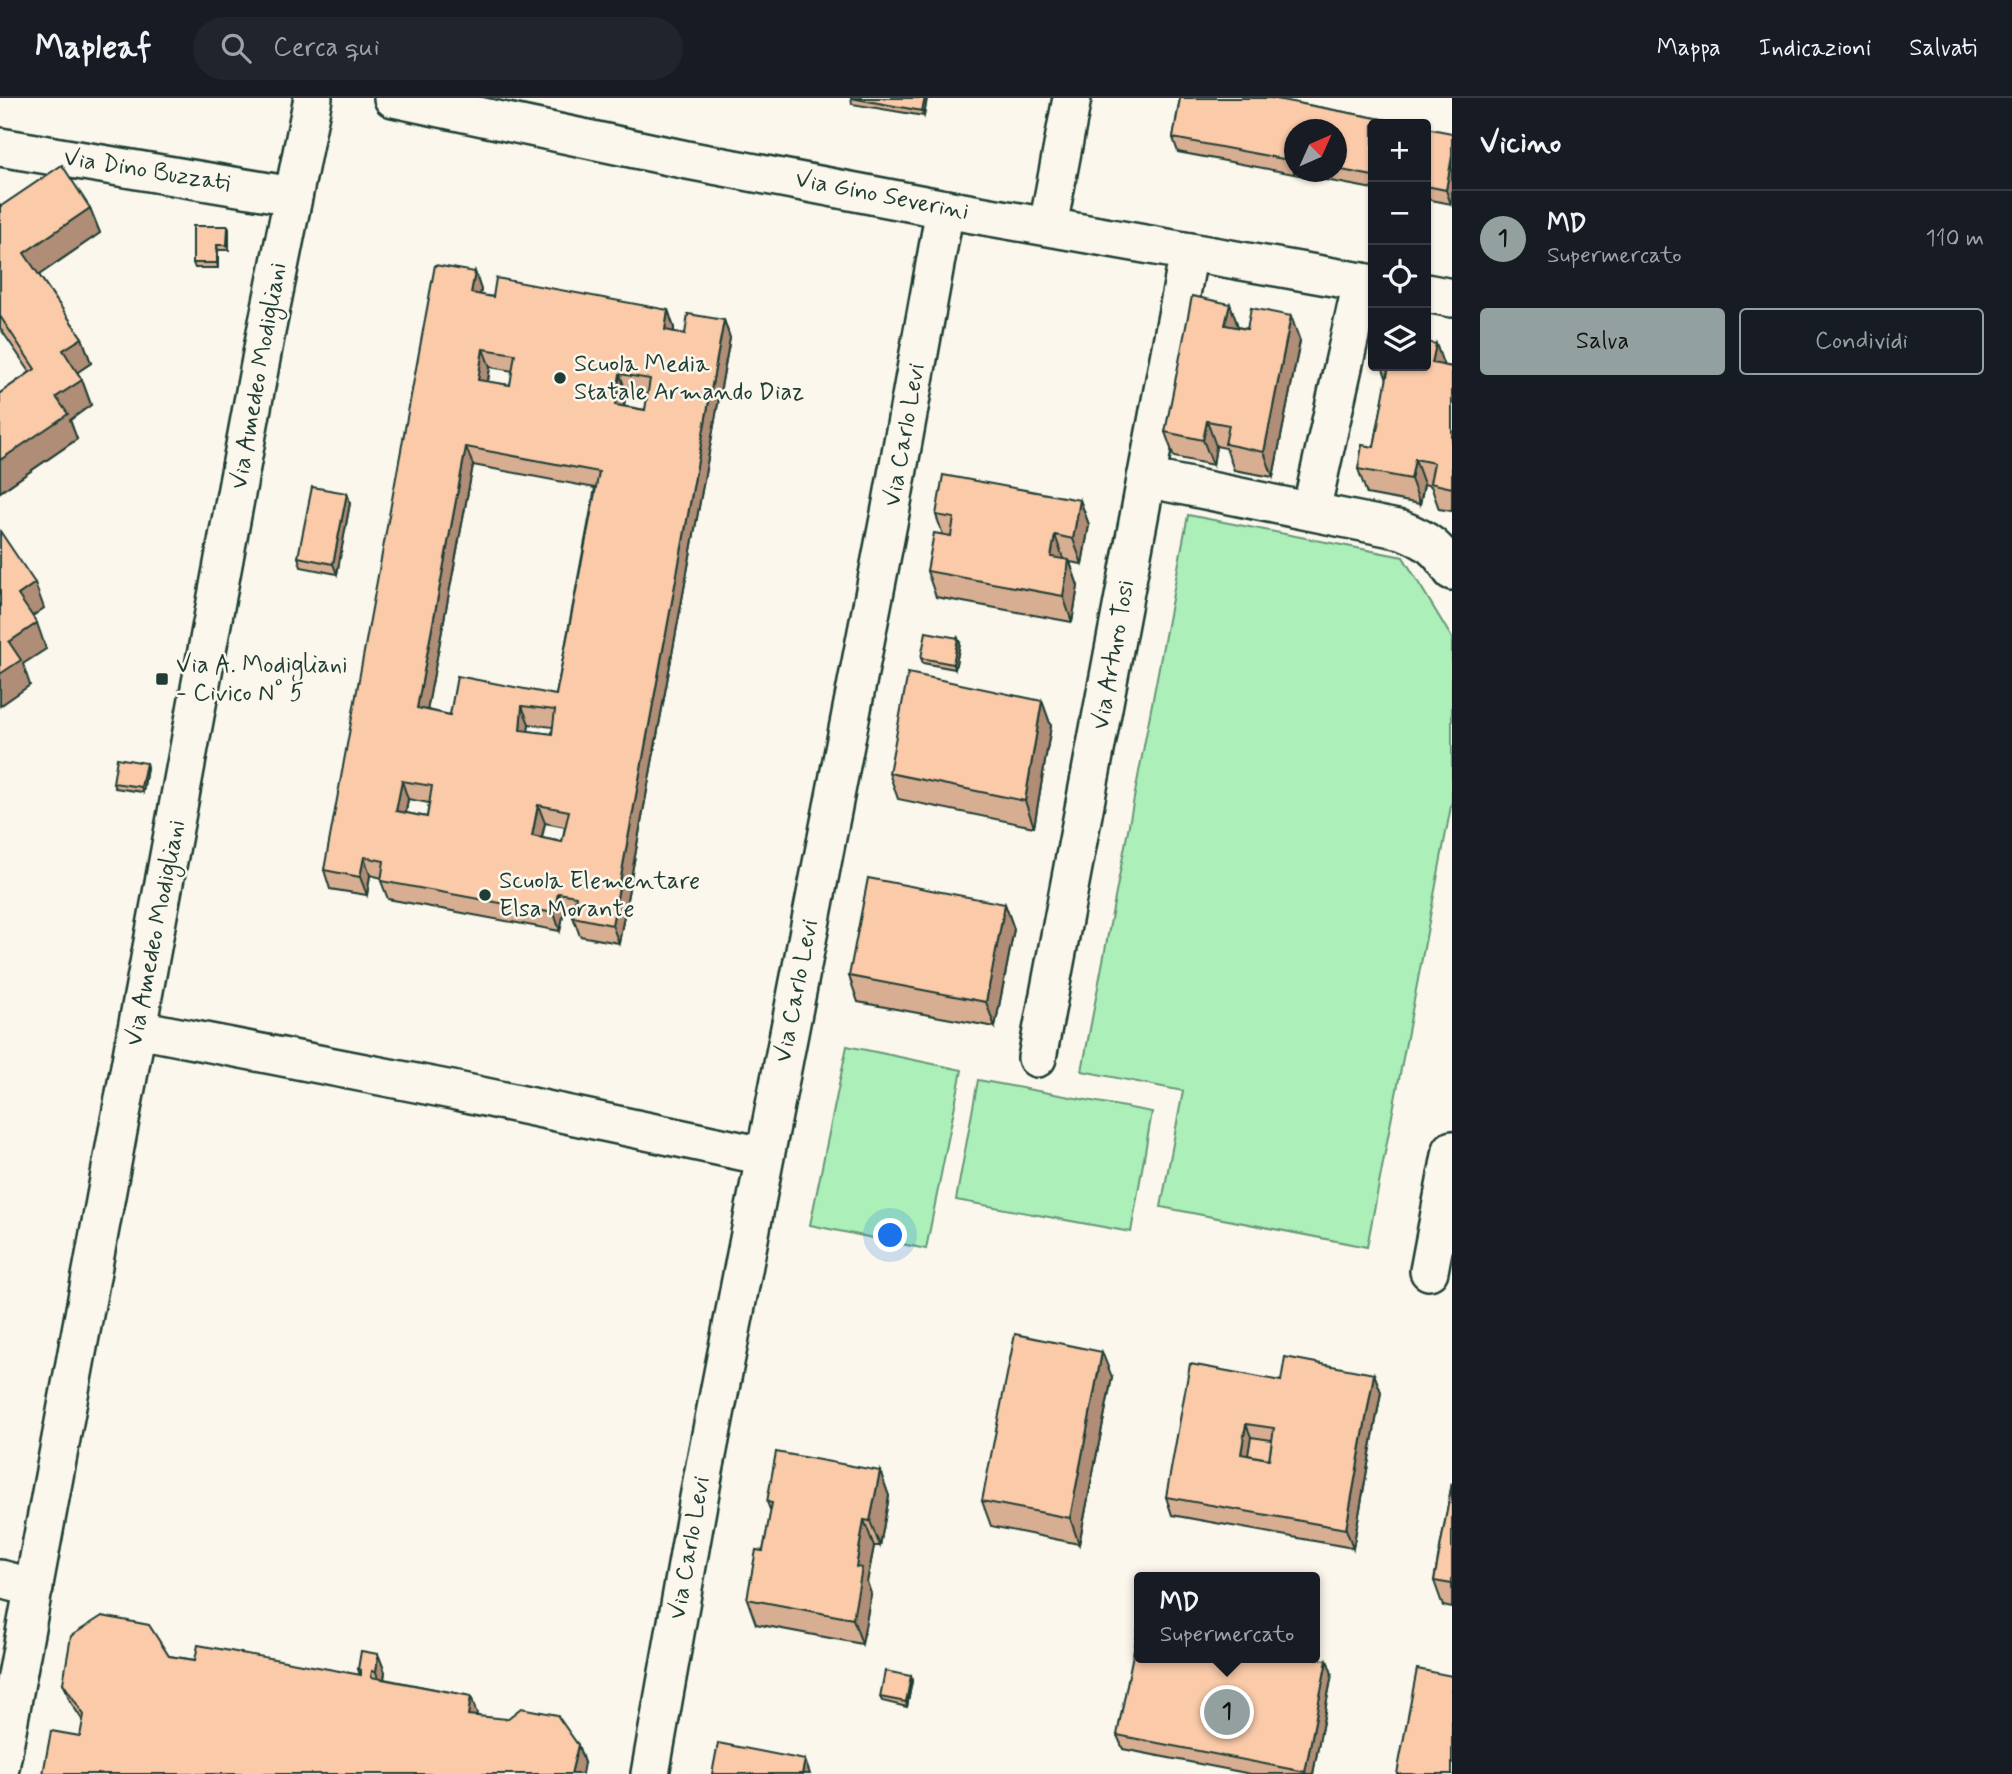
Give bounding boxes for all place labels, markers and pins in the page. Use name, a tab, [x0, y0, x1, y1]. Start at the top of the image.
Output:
place label: Scuola Media Statale Armando Diaz	[574, 349, 804, 408]
marker: Scuola Media Statale Armando Diaz	[552, 370, 568, 386]
place label: Via A. Modigliani - Civico N° 5	[176, 650, 348, 709]
marker: Via A. Modigliani - Civico N° 5	[154, 671, 170, 687]
place label: Scuola Elementare Elsa Morante	[499, 866, 700, 925]
marker: Scuola Elementare Elsa Morante	[477, 887, 493, 903]
pin: 1	[1204, 1686, 1250, 1738]

